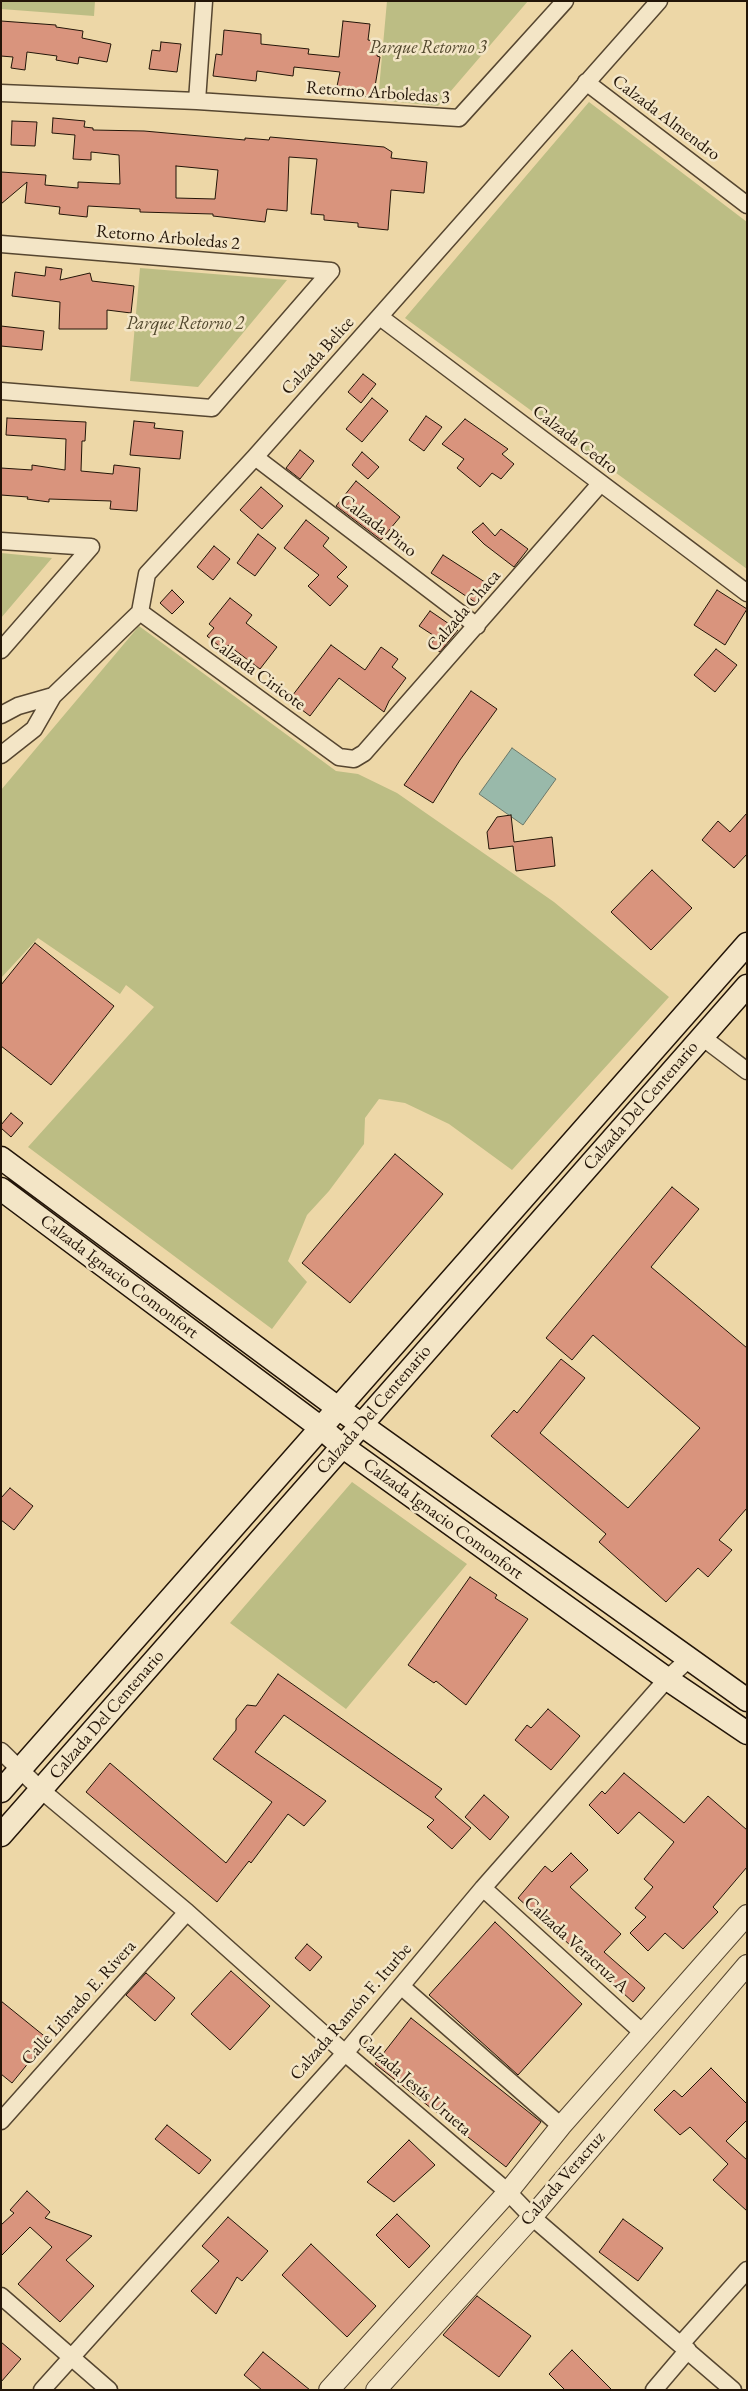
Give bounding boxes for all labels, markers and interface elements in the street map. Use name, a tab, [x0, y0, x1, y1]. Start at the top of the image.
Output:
park label: Parque Retorno 3	[369, 37, 487, 59]
street label: Calzada Almendro	[608, 70, 724, 166]
street label: Retorno Arboledas 3	[305, 77, 451, 109]
street label: Retorno Arboledas 2	[95, 221, 241, 255]
street label: Calzada Belice	[277, 312, 359, 400]
park label: Parque Retorno 2	[126, 313, 244, 335]
street label: Calzada Cedro	[528, 401, 622, 479]
street label: Calzada Pino	[335, 490, 421, 562]
street label: Calzada Chaca	[423, 566, 505, 656]
street label: Calzada Ciricote	[204, 631, 310, 715]
street label: Calzada Del Centenario	[579, 1037, 703, 1175]
street label: Calzada Ignacio Comonfort	[35, 1210, 203, 1344]
street label: Calzada Del Centenario	[312, 1341, 436, 1479]
street label: Calzada Ignacio Comonfort	[359, 1454, 527, 1584]
street label: Calzada Del Centenario	[45, 1646, 169, 1784]
street label: Calzada Veracruz A	[519, 1892, 633, 1998]
street label: Calle Librado E. Rivera	[17, 1936, 141, 2070]
street label: Calzada Ramón F. Iturbe	[286, 1939, 416, 2085]
street label: Calzada Jesús Urueta	[352, 2029, 476, 2141]
street label: Calzada Veracruz	[516, 2127, 610, 2231]

